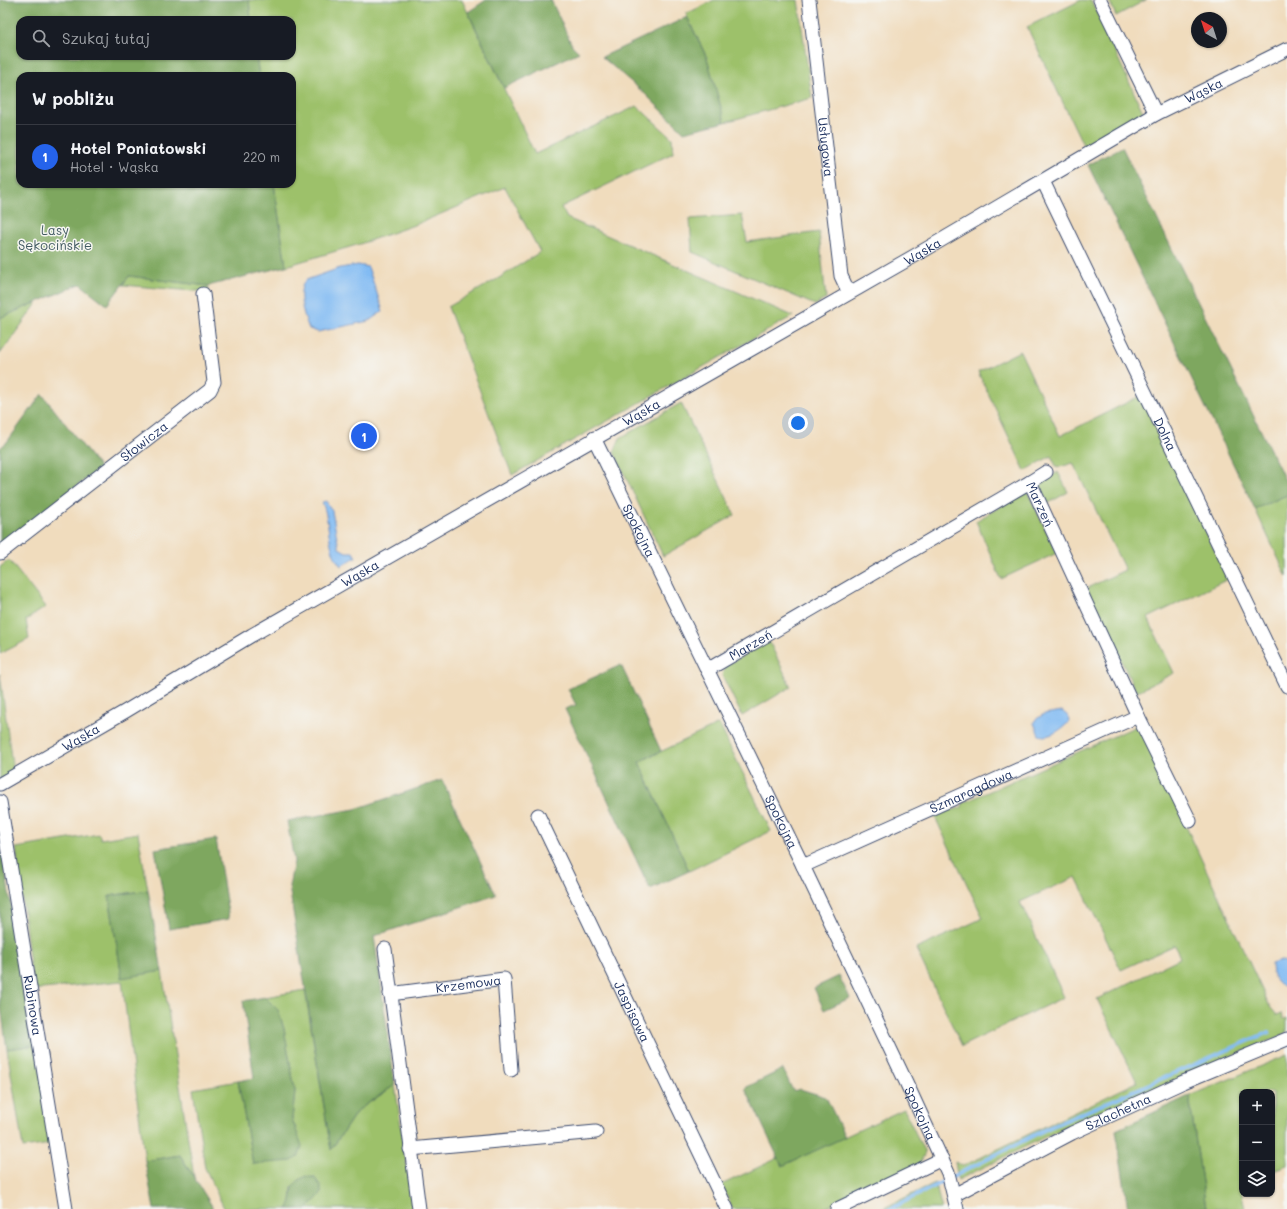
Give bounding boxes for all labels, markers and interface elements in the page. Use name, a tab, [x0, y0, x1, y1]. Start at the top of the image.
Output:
north arrow	[1191, 12, 1227, 48]
search box	[16, 16, 296, 60]
icon: search	[30, 27, 52, 49]
text: Szukaj tutaj	[62, 28, 150, 48]
street label: Wąska	[1181, 73, 1225, 107]
text: W pobliżu	[32, 87, 114, 109]
street label: Usługowa	[815, 116, 838, 178]
text: Hotel Poniatowski	[70, 138, 207, 158]
text: 1	[42, 148, 48, 165]
text: 220 m	[243, 148, 280, 165]
text: Hotel · Wąska	[70, 158, 159, 175]
park label: Lasy Sękocińskie	[18, 221, 92, 253]
street label: Wąska	[900, 233, 944, 269]
street label: Wąska	[619, 394, 663, 429]
your location	[788, 413, 808, 433]
street label: Dolna	[1150, 414, 1181, 453]
street label: Słowicza	[116, 417, 171, 465]
pin: 1	[351, 421, 377, 451]
street label: Marzeń	[1023, 479, 1058, 529]
street label: Spokojna	[619, 501, 660, 560]
street label: Wąska	[338, 555, 382, 590]
street label: Marzeń	[725, 625, 775, 664]
street label: Wąska	[58, 719, 102, 755]
street label: Szmaragdowa	[926, 764, 1015, 816]
street label: Spokojna	[762, 792, 802, 851]
street label: Krzemowa	[434, 970, 502, 996]
street label: Rubinowa	[20, 974, 47, 1037]
street label: Jaspisowa	[611, 978, 655, 1045]
street label: Spokojna	[901, 1083, 941, 1143]
street label: Szlachetna	[1082, 1089, 1153, 1134]
map controls	[1239, 1089, 1275, 1197]
button: +	[1239, 1089, 1275, 1125]
button: −	[1239, 1125, 1275, 1161]
button: layers	[1239, 1161, 1275, 1197]

